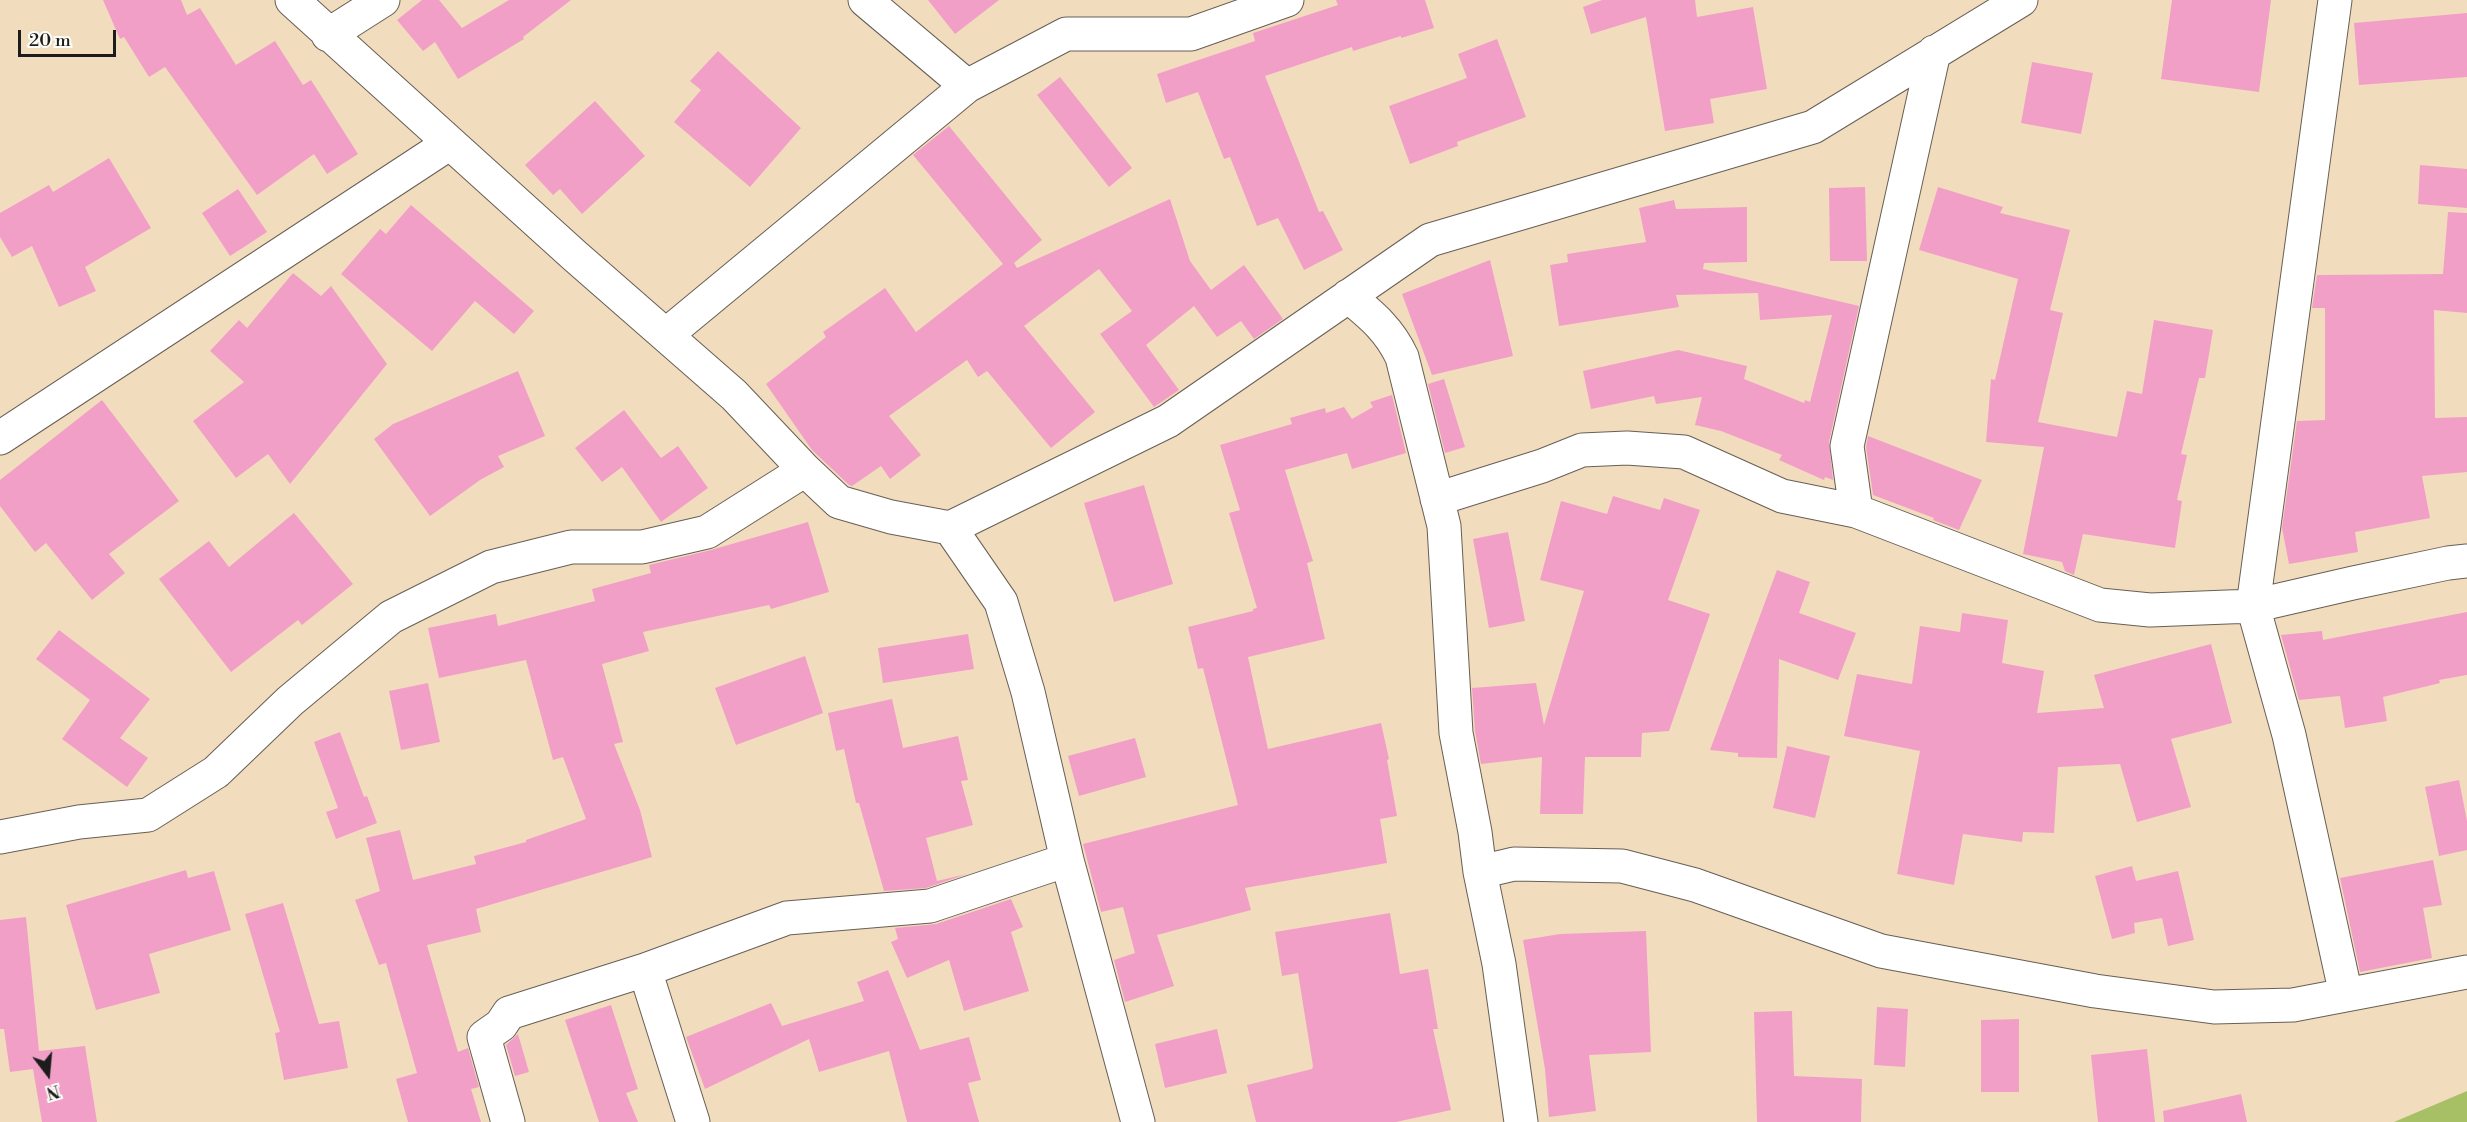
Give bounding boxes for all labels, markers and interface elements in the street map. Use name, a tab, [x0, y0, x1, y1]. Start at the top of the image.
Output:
scale bar	[21, 18, 118, 56]
text: 20 m	[29, 29, 71, 52]
north arrow	[18, 1044, 78, 1104]
text: N	[44, 1080, 62, 1103]

